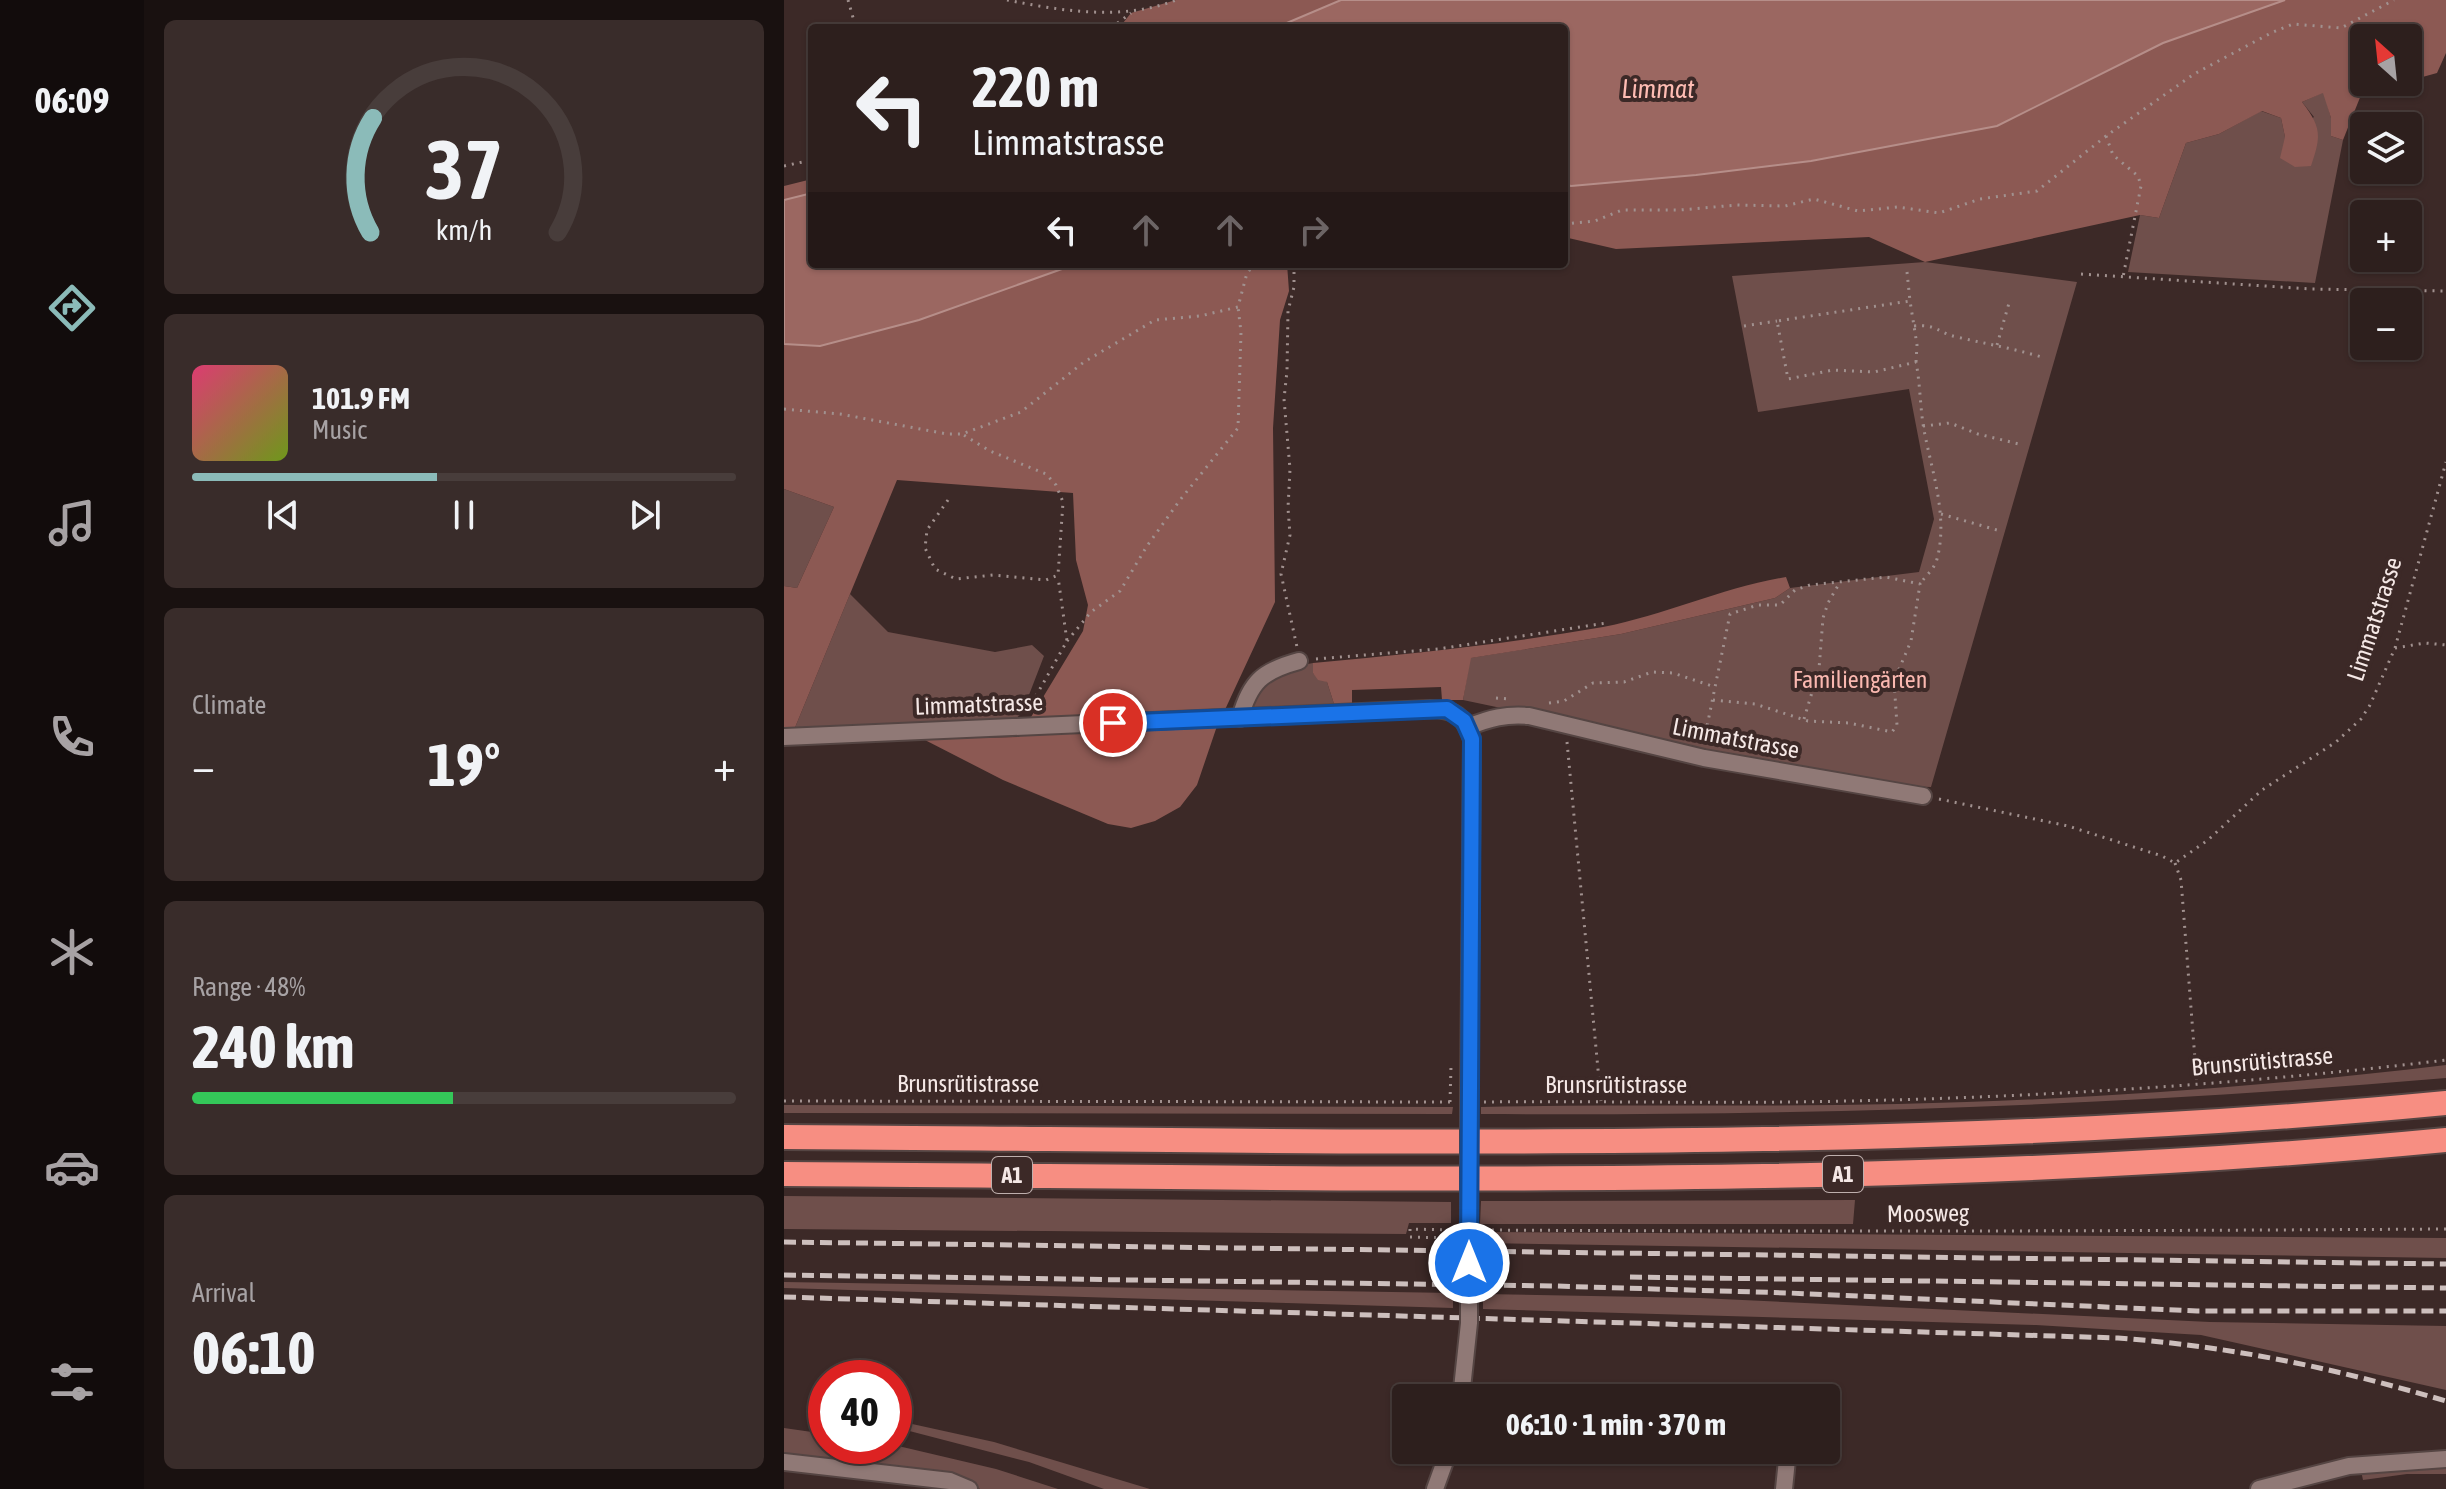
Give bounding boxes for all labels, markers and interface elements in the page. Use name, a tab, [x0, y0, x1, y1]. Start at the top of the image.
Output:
north arrow	[2350, 24, 2422, 96]
map controls	[2350, 24, 2422, 360]
text: 220 m	[972, 55, 1099, 119]
icon: left	[840, 56, 944, 160]
water label: Limmat	[1621, 74, 1695, 104]
text: 06:09	[35, 79, 109, 121]
button: layers	[2350, 112, 2422, 184]
text: 37	[425, 120, 503, 216]
text: Limmatstrasse	[972, 121, 1165, 163]
button: +	[2350, 200, 2422, 272]
icon: left	[1040, 208, 1084, 252]
icon: ahead	[1124, 208, 1168, 252]
icon: ahead	[1208, 208, 1252, 252]
icon: right	[1292, 208, 1336, 252]
text: km/h	[436, 213, 492, 246]
icon: directions	[44, 280, 100, 336]
button: −	[2350, 288, 2422, 360]
text: 101.9 FM	[312, 381, 410, 415]
text: Music	[312, 415, 367, 445]
icon: previous	[261, 493, 305, 537]
icon: pause	[442, 493, 486, 537]
icon: next	[623, 493, 667, 537]
icon: music	[44, 495, 100, 551]
street label: Limmatstrasse	[2341, 554, 2407, 684]
park label: Familiengärten	[1793, 666, 1927, 693]
street label: Limmatstrasse	[914, 688, 1044, 720]
pin	[1079, 689, 1147, 757]
text: Climate	[192, 690, 266, 720]
icon: arrive	[1091, 701, 1135, 745]
icon: phone	[44, 709, 100, 765]
street label: Limmatstrasse	[1670, 712, 1802, 764]
text: 19°	[428, 730, 500, 799]
text: −	[192, 740, 215, 790]
text: +	[713, 740, 736, 790]
icon: climate	[44, 924, 100, 980]
text: Range · 48%	[192, 972, 305, 1002]
text: 240 km	[192, 1012, 354, 1081]
street label: Brunsrütistrasse	[2190, 1041, 2334, 1081]
street label: Brunsrütistrasse	[897, 1070, 1039, 1097]
street label: Brunsrütistrasse	[1545, 1071, 1687, 1098]
icon: car	[44, 1139, 100, 1195]
road number: A1	[1823, 1156, 1863, 1192]
road number: A1	[992, 1157, 1032, 1193]
street label: Moosweg	[1887, 1199, 1970, 1227]
position arrow	[1427, 1221, 1511, 1305]
text: Arrival	[192, 1278, 256, 1308]
text: 06:10	[192, 1318, 315, 1387]
icon: filters	[44, 1354, 100, 1410]
speed limit sign: 40	[808, 1360, 912, 1464]
text: 06:10 · 1 min · 370 m	[1506, 1407, 1726, 1441]

